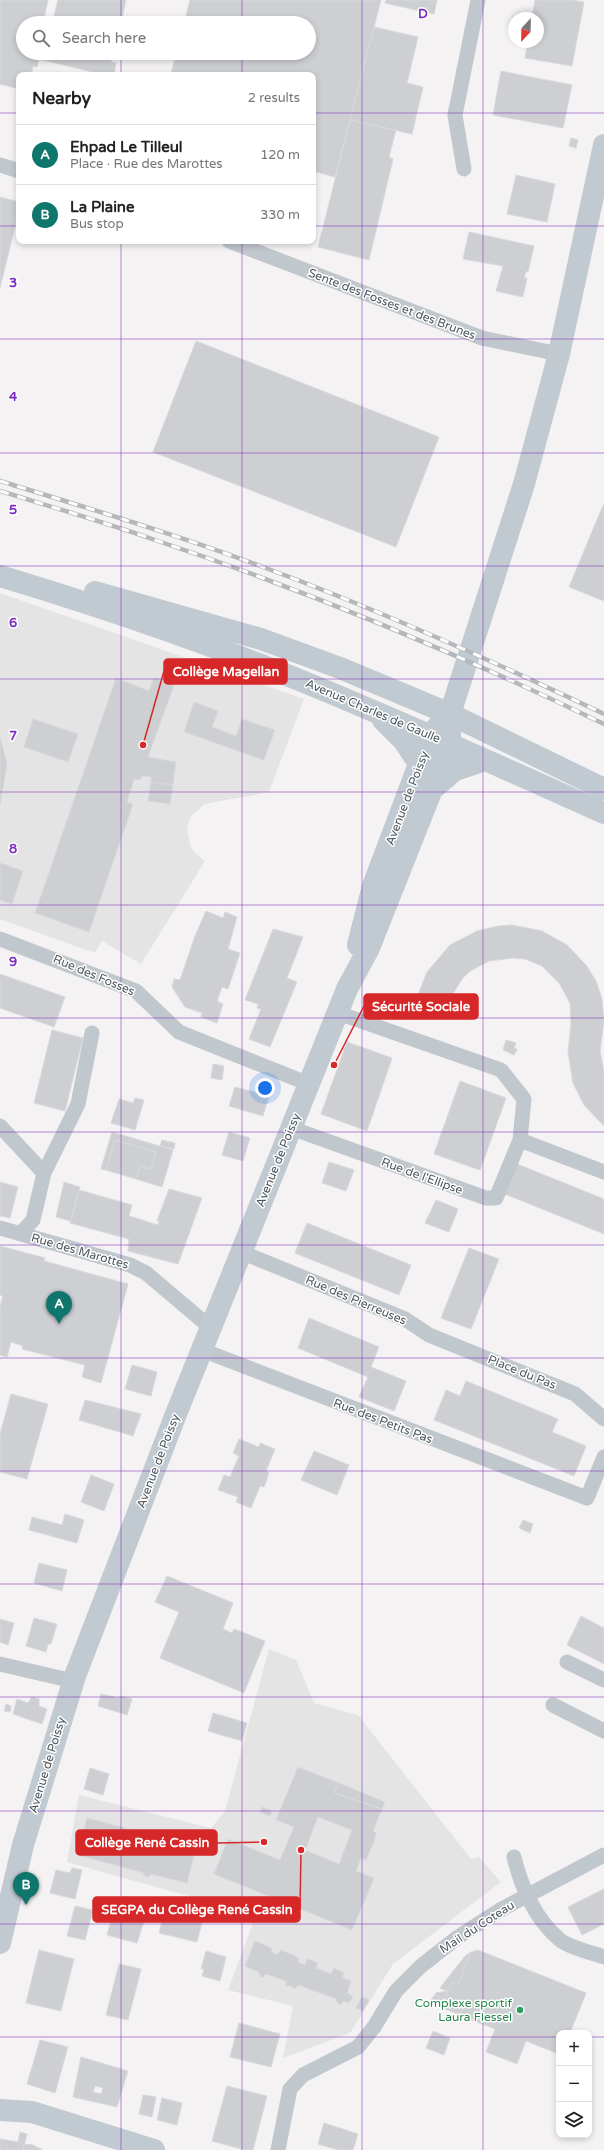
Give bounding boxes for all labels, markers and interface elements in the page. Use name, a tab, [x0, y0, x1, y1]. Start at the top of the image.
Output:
text: D	[418, 6, 428, 22]
north arrow	[508, 12, 544, 48]
search box	[16, 16, 316, 60]
icon: search	[30, 27, 52, 49]
text: Search here	[62, 29, 146, 47]
text: Nearby	[32, 88, 91, 109]
text: 2 results	[248, 90, 300, 106]
text: Ehpad Le Tilleul	[70, 138, 183, 156]
text: A	[40, 147, 50, 163]
text: 120 m	[260, 147, 300, 163]
text: Place · Rue des Marottes	[70, 156, 223, 172]
text: La Plaine	[70, 198, 135, 216]
text: B	[40, 207, 50, 223]
text: 330 m	[260, 207, 300, 223]
text: Bus stop	[70, 216, 124, 232]
street label: Sente des Fosses et des Brunes	[306, 266, 478, 343]
text: 3	[9, 275, 17, 291]
text: 4	[9, 389, 18, 405]
text: 5	[9, 502, 17, 518]
text: 6	[9, 615, 17, 631]
callout: Collège Magellan	[164, 659, 287, 684]
text: Collège Magellan	[173, 664, 279, 680]
street label: Avenue Charles de Gaulle	[303, 676, 443, 746]
text: 7	[9, 728, 17, 744]
street label: Avenue de Poissy	[383, 748, 432, 847]
text: 8	[9, 841, 17, 857]
street label: Rue des Fosses	[51, 952, 137, 999]
text: 9	[9, 954, 17, 970]
callout: Sécurité Sociale	[364, 994, 478, 1019]
text: Sécurité Sociale	[372, 999, 471, 1015]
your location	[255, 1078, 275, 1098]
street label: Avenue de Poissy	[253, 1111, 303, 1209]
street label: Rue de l'Ellipse	[379, 1155, 465, 1197]
street label: Rue des Marottes	[30, 1230, 131, 1272]
street label: Rue des Pierreuses	[303, 1272, 409, 1328]
pin: A	[46, 1291, 72, 1324]
street label: Place du Pas	[486, 1352, 558, 1392]
street label: Rue des Petits Pas	[331, 1396, 435, 1446]
street label: Avenue de Poissy	[134, 1411, 183, 1510]
street label: Avenue de Poissy	[26, 1715, 68, 1815]
callout: Collège René Cassin	[76, 1830, 217, 1855]
text: Collège René Cassin	[85, 1835, 209, 1851]
pin: B	[13, 1872, 39, 1905]
callout: SEGPA du Collège René Cassin	[93, 1897, 300, 1922]
street label: Mail du Coteau	[437, 1898, 517, 1956]
text: SEGPA du Collège René Cassin	[101, 1902, 293, 1918]
place label: Complexe sportif Laura Flessel	[415, 1996, 512, 2024]
marker: Complexe sportif Laura Flessel	[515, 2005, 525, 2015]
map controls	[556, 2030, 592, 2138]
button: +	[556, 2030, 592, 2066]
button: −	[556, 2066, 592, 2102]
button: layers	[556, 2102, 592, 2138]

